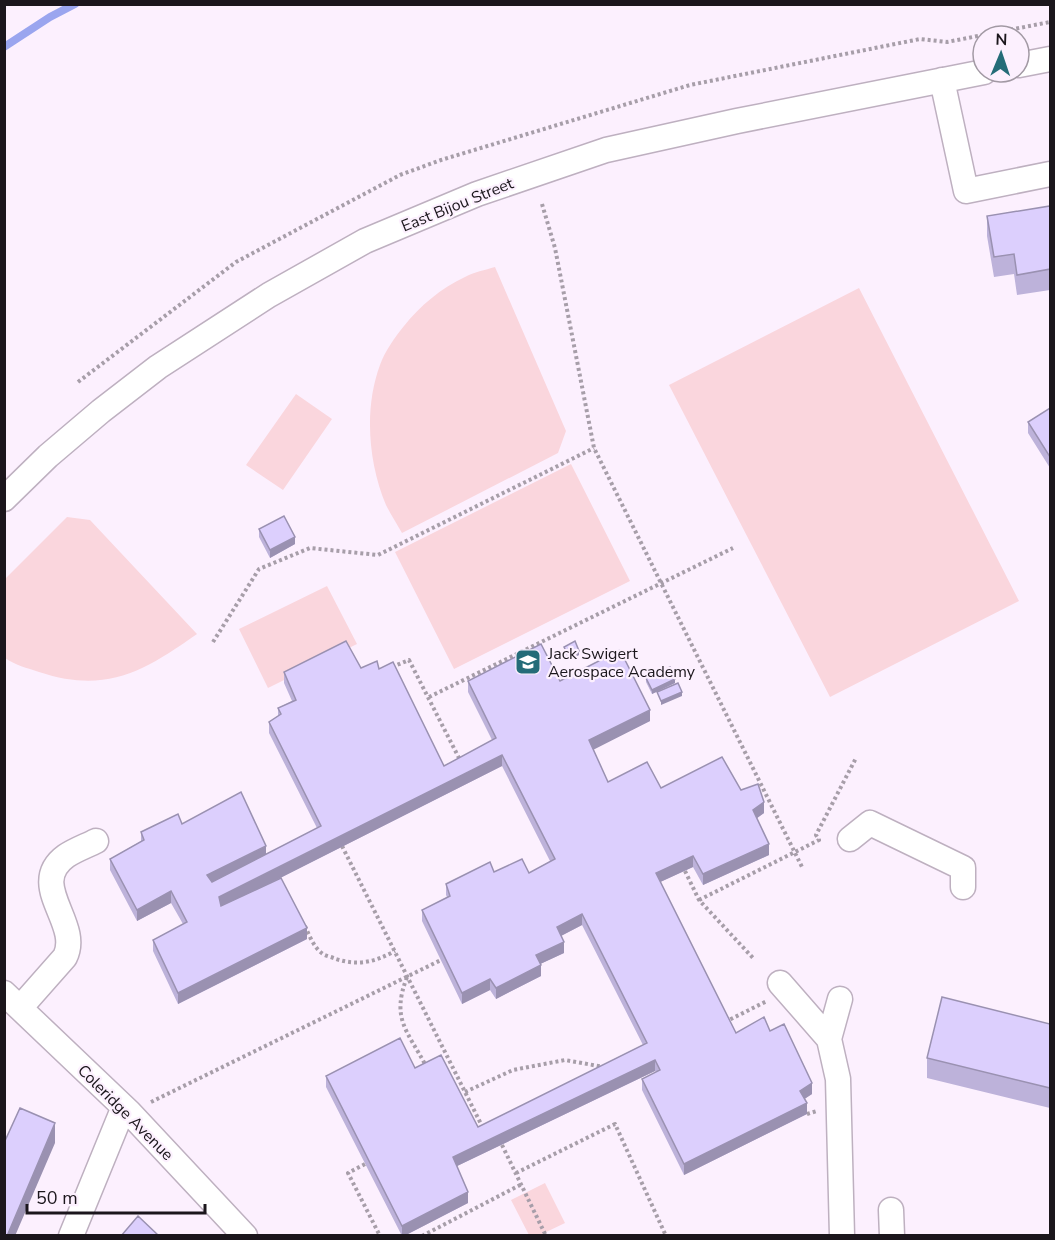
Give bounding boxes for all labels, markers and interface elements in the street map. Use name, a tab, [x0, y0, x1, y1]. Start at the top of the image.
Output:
north arrow	[971, 24, 1031, 84]
text: N	[995, 29, 1008, 51]
street label: East Bijou Street	[398, 172, 517, 237]
place label: Jack Swigert Aerospace Academy	[547, 643, 696, 683]
school or university icon: Jack Swigert Aerospace Academy	[513, 647, 543, 677]
street label: Coleridge Avenue	[72, 1060, 178, 1166]
scale bar	[27, 1177, 206, 1215]
text: 50 m	[36, 1186, 78, 1210]

